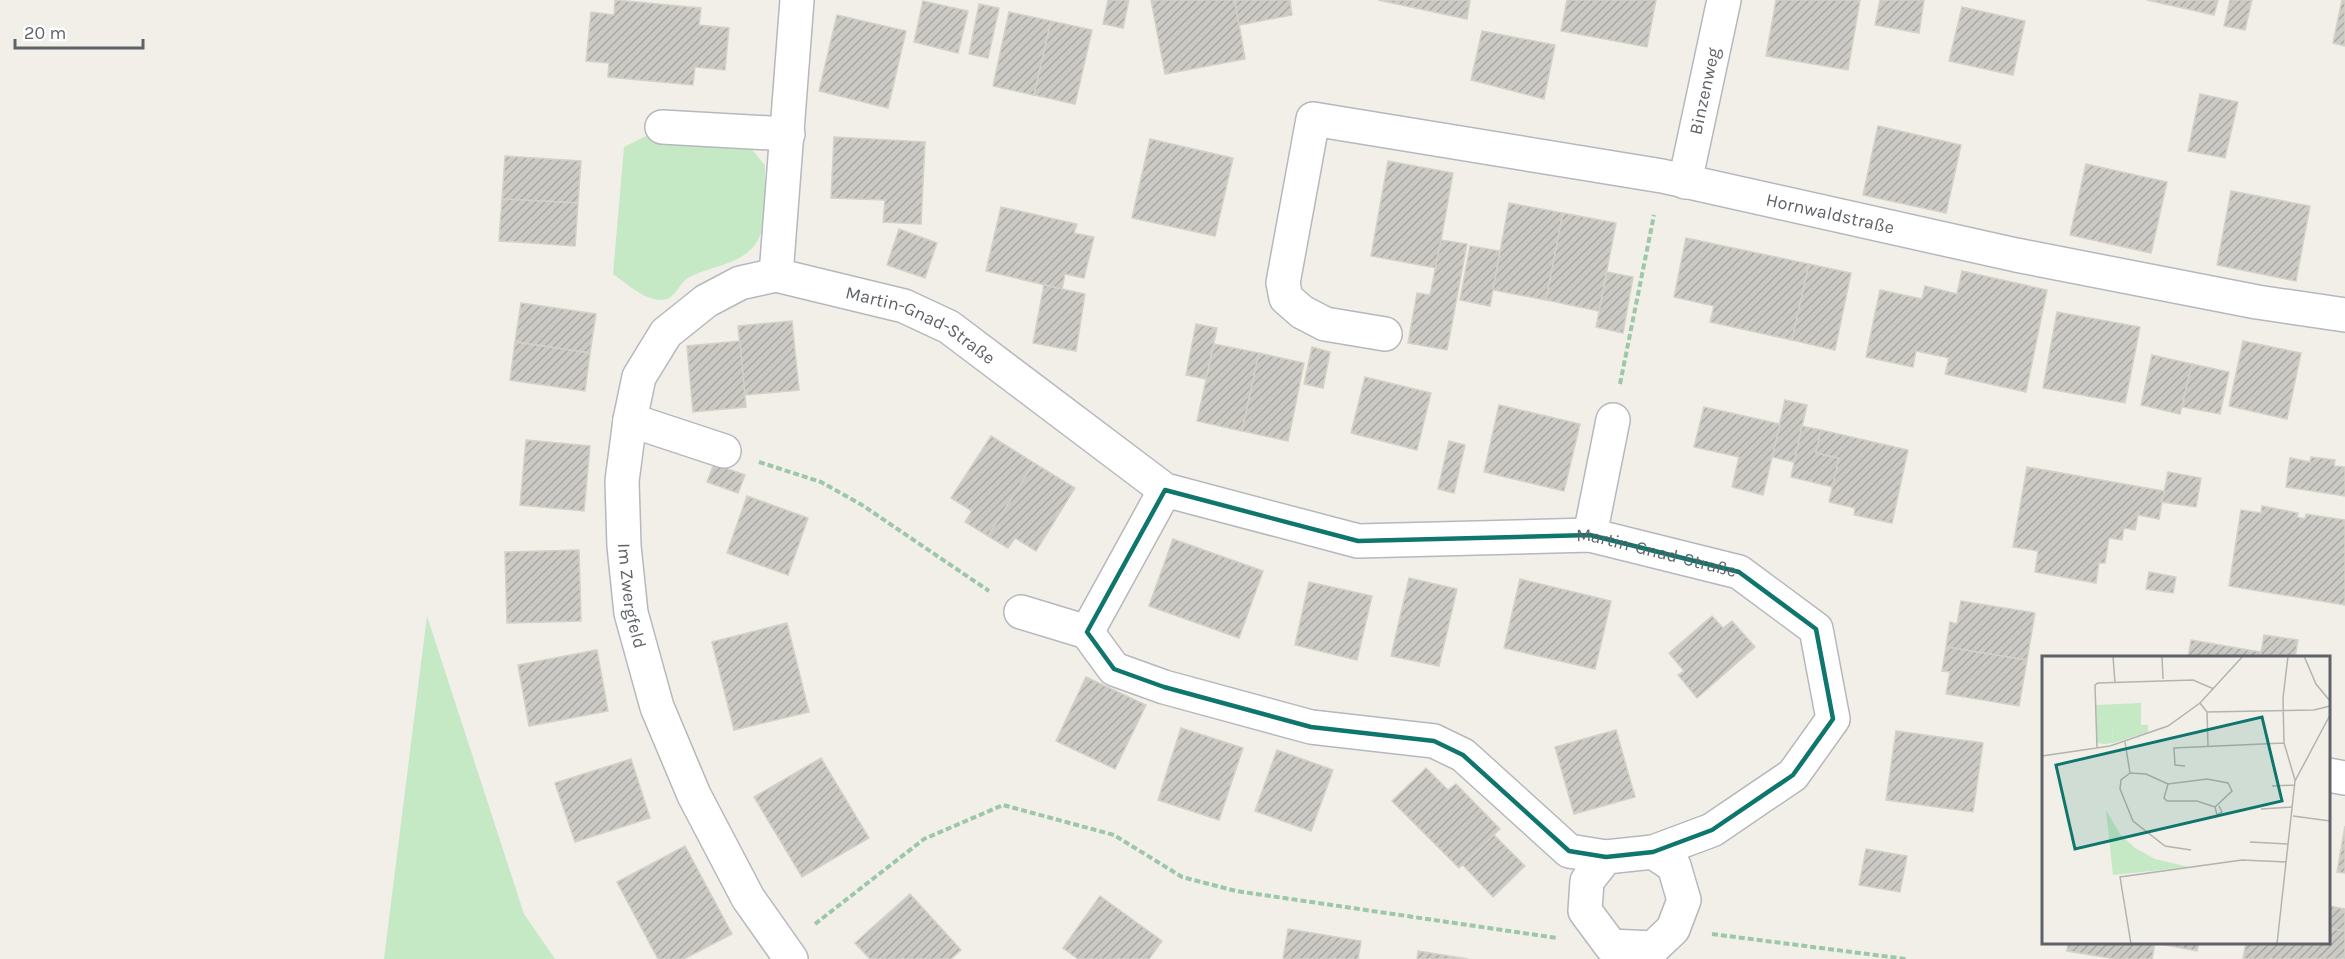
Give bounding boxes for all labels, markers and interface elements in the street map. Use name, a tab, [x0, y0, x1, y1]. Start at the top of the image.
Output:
scale bar	[15, 12, 142, 50]
text: 20 m	[24, 22, 66, 44]
street label: Binzenweg	[1684, 45, 1725, 137]
street label: Hornwaldstraße	[1764, 189, 1896, 239]
street label: Martin-Gnad-Straße	[843, 281, 1000, 369]
street label: Martin-Gnad-Straße	[1576, 524, 1739, 582]
street label: Im Zwergfeld	[613, 543, 651, 651]
inset map	[2042, 656, 2330, 944]

